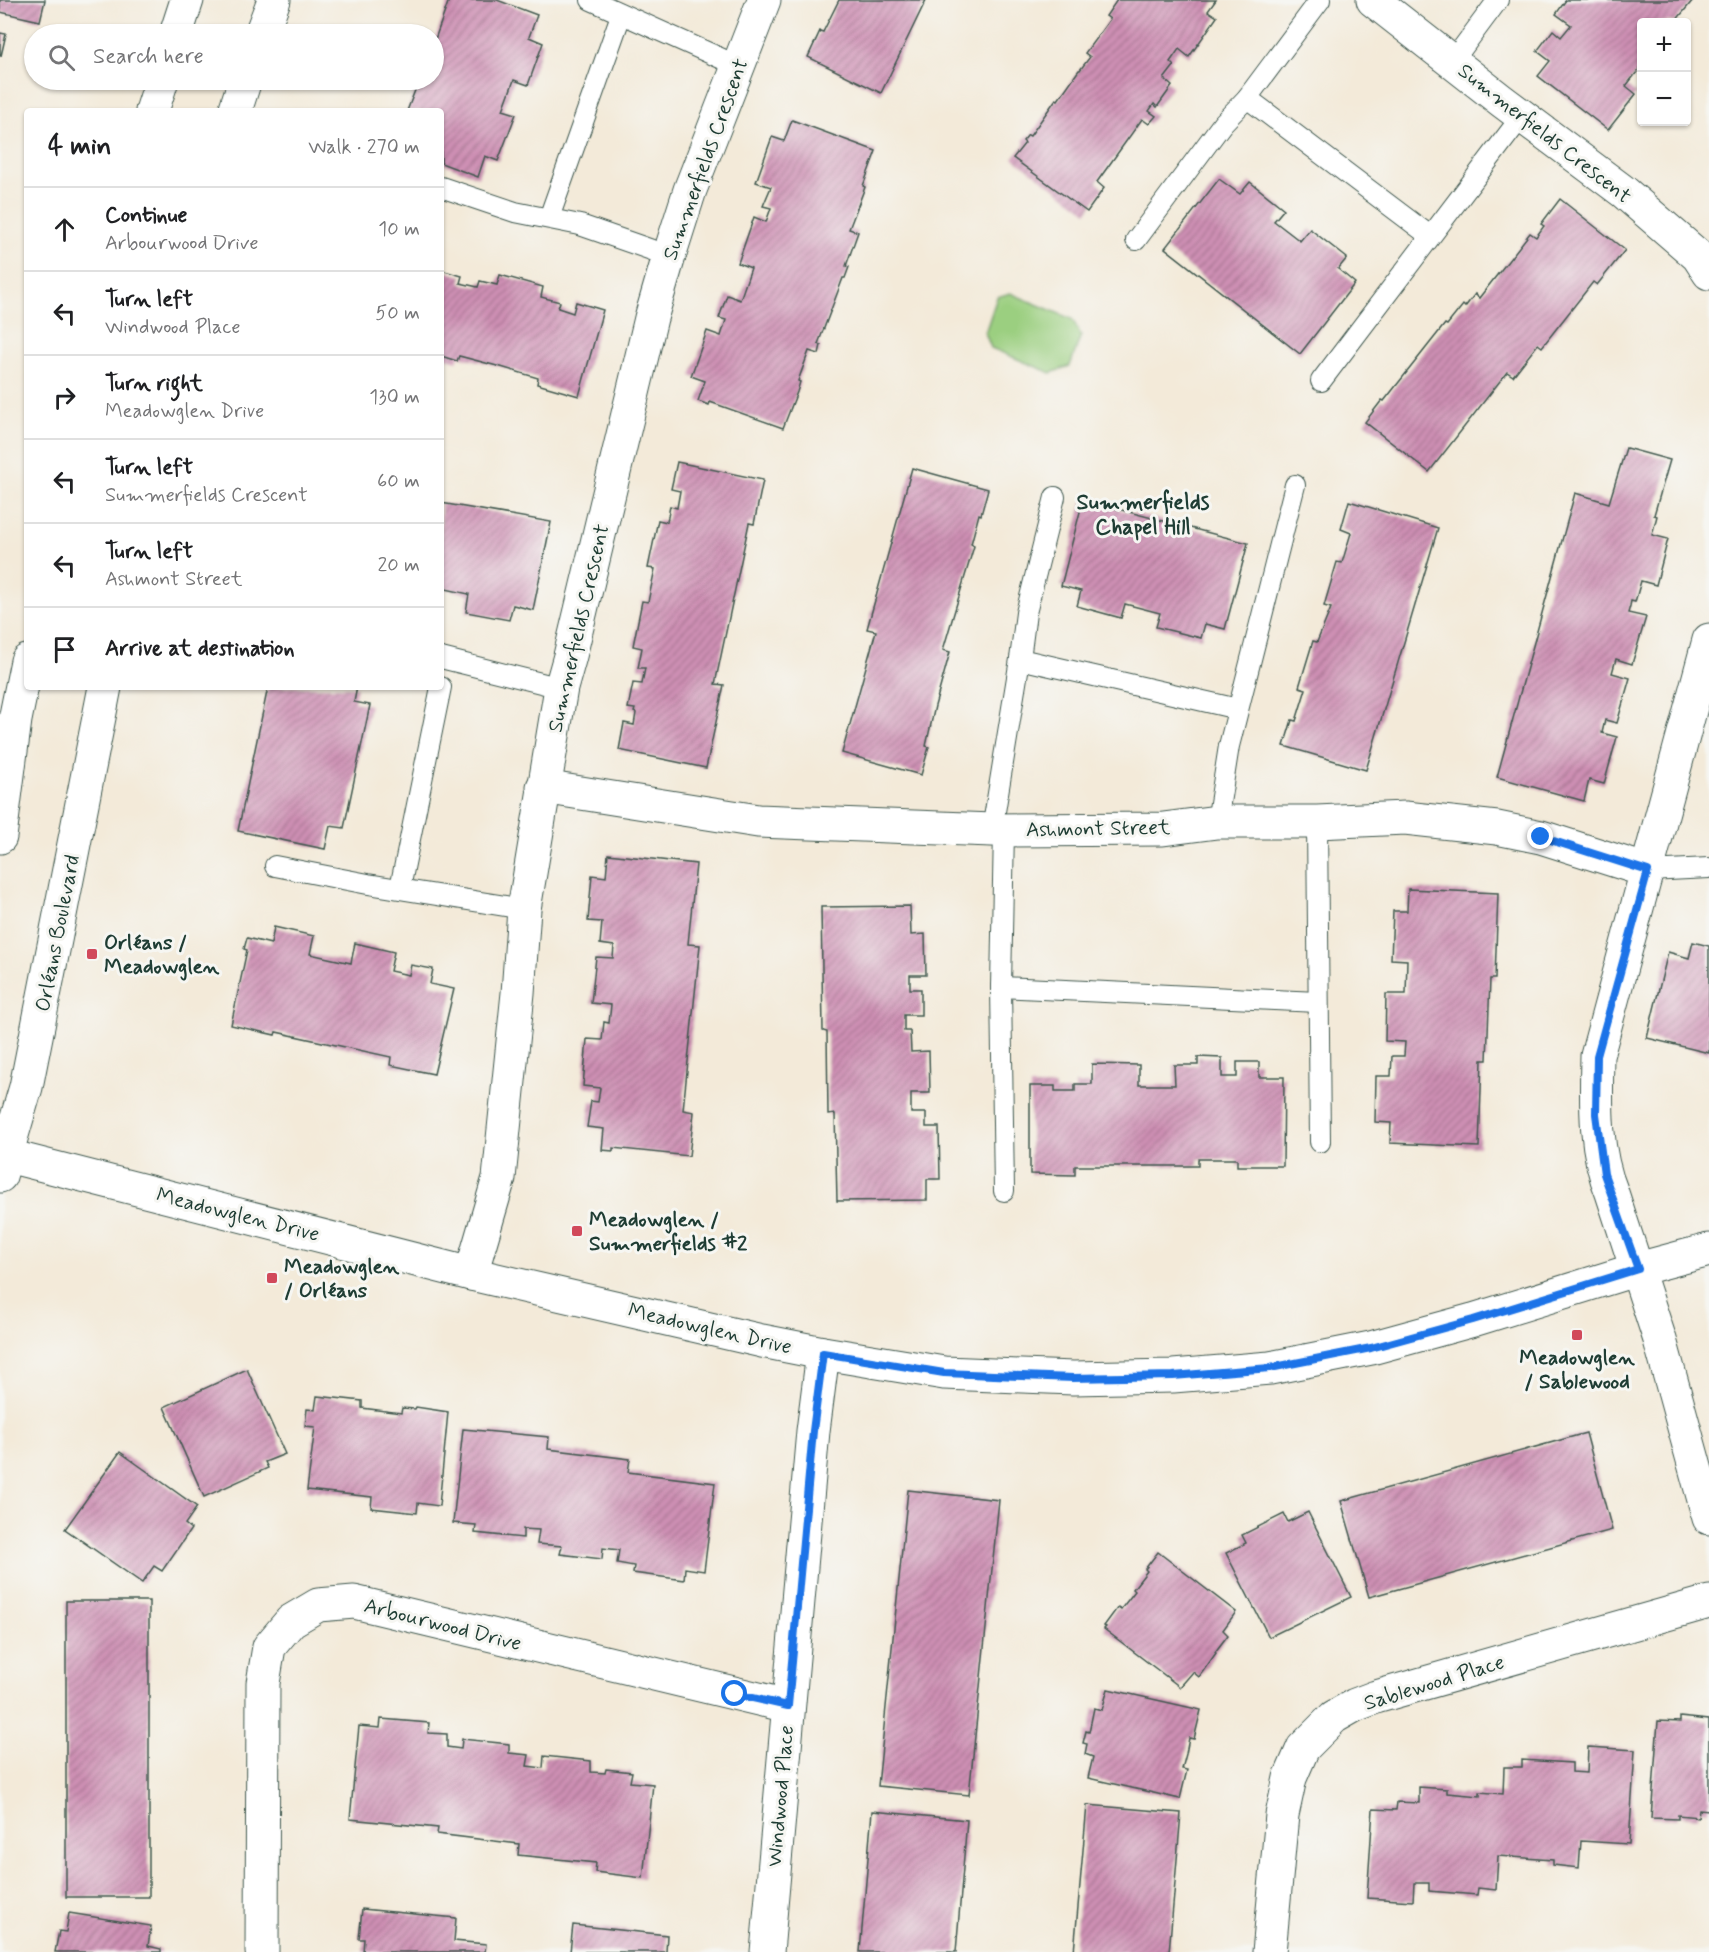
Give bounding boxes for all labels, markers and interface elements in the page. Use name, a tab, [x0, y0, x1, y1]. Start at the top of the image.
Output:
map controls	[1637, 18, 1691, 126]
button: +	[1637, 18, 1691, 72]
search box	[24, 24, 444, 90]
icon: search	[45, 41, 78, 74]
text: Search here	[93, 43, 204, 71]
street label: Summerfields Crescent	[656, 54, 756, 264]
street label: Summerfields Crescent	[1452, 57, 1637, 210]
button: −	[1637, 72, 1691, 126]
text: 4 min	[48, 130, 111, 164]
text: Walk · 270 m	[308, 134, 420, 161]
text: Continue	[105, 202, 187, 230]
icon: ahead	[48, 213, 81, 246]
text: 10 m	[378, 216, 420, 243]
text: Arbourwood Drive	[105, 230, 259, 257]
text: Turn left	[105, 286, 193, 314]
icon: left	[48, 297, 81, 330]
text: 50 m	[375, 300, 420, 327]
text: Windwood Place	[105, 314, 241, 341]
text: Turn right	[105, 370, 203, 398]
icon: right	[48, 381, 81, 414]
text: 130 m	[369, 384, 420, 411]
text: Meadowglen Drive	[105, 398, 264, 425]
text: Turn left	[105, 454, 193, 482]
icon: left	[48, 465, 81, 498]
text: 60 m	[377, 468, 420, 495]
text: Summerfields Crescent	[105, 482, 308, 509]
district label: Summerfields Chapel Hill	[1077, 489, 1210, 542]
street label: Summerfields Crescent	[541, 521, 617, 735]
text: Turn left	[105, 538, 193, 566]
icon: left	[48, 549, 81, 582]
text: 20 m	[377, 552, 420, 579]
text: Ashmont Street	[105, 566, 242, 593]
icon: arrive	[48, 633, 81, 666]
text: Arrive at destination	[105, 635, 295, 663]
street label: Ashmont Street	[1026, 814, 1171, 844]
route end	[1527, 823, 1553, 849]
street label: Orléans Boulevard	[29, 852, 87, 1014]
place label: Orléans / Meadowglen	[104, 929, 220, 981]
marker: Orléans / Meadowglen	[85, 947, 99, 961]
street label: Meadowglen Drive	[153, 1181, 322, 1249]
place label: Meadowglen / Summerfields #2	[589, 1206, 748, 1258]
marker: Meadowglen / Summerfields #2	[570, 1224, 584, 1238]
place label: Meadowglen / Orléans	[284, 1253, 400, 1305]
marker: Meadowglen / Orléans	[265, 1271, 279, 1285]
street label: Meadowglen Drive	[625, 1297, 794, 1361]
marker: Meadowglen / Sablewood	[1570, 1328, 1584, 1342]
place label: Meadowglen / Sablewood	[1519, 1344, 1635, 1396]
street label: Arbourwood Drive	[361, 1592, 524, 1658]
street label: Sablewood Place	[1361, 1648, 1508, 1718]
route start	[721, 1680, 747, 1706]
street label: Windwood Place	[761, 1724, 801, 1868]

